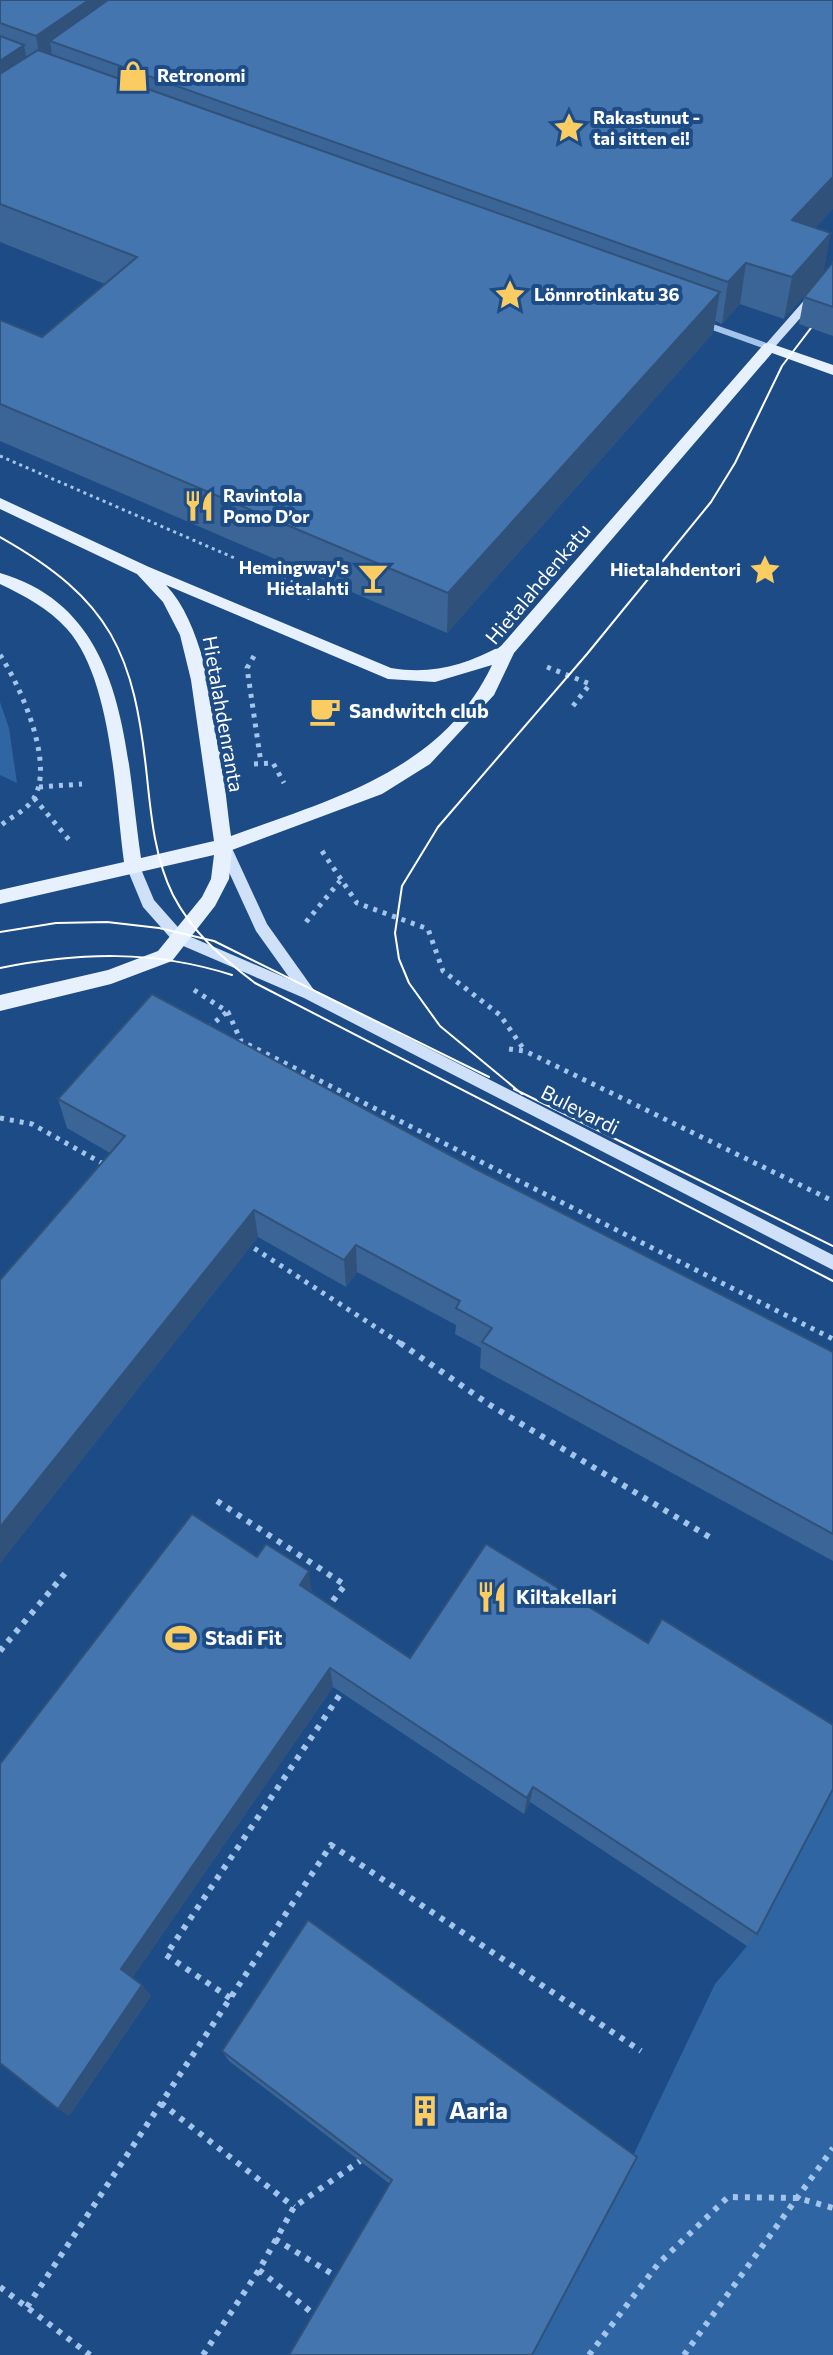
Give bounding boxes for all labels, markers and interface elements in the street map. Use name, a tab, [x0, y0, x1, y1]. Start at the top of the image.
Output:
shop icon: Retronomi	[116, 59, 150, 93]
place label: Retronomi	[157, 64, 246, 86]
place label: Rakastunut - tai sitten ei!	[593, 106, 700, 149]
place icon: Rakastunut - tai sitten ei!	[552, 111, 586, 145]
place icon: Lönnrotinkatu 36	[493, 278, 527, 312]
place label: Lönnrotinkatu 36	[534, 283, 680, 305]
place label: Ravintola Pomo D’or	[223, 484, 310, 527]
restaurant icon: Ravintola Pomo D’or	[182, 489, 216, 523]
street label: Hietalahdenkatu	[480, 518, 595, 649]
place icon: Hietalahdentori	[748, 553, 782, 587]
place label: Hemingway's Hietalahti	[239, 556, 349, 599]
place label: Hietalahdentori	[610, 558, 741, 580]
bar icon: Hemingway's Hietalahti	[356, 561, 390, 595]
street label: Hietalahdenranta	[198, 634, 250, 794]
cafe icon: Sandwitch club	[308, 694, 342, 728]
place label: Sandwitch club	[349, 698, 489, 722]
street label: Bulevardi	[537, 1079, 623, 1139]
restaurant icon: Kiltakellari	[475, 1580, 509, 1614]
place label: Kiltakellari	[516, 1584, 617, 1608]
sports icon: Stadi Fit	[164, 1621, 198, 1655]
place label: Stadi Fit	[205, 1625, 282, 1649]
building icon: Aaria	[408, 2094, 442, 2128]
place label: Aaria	[449, 2095, 508, 2124]

